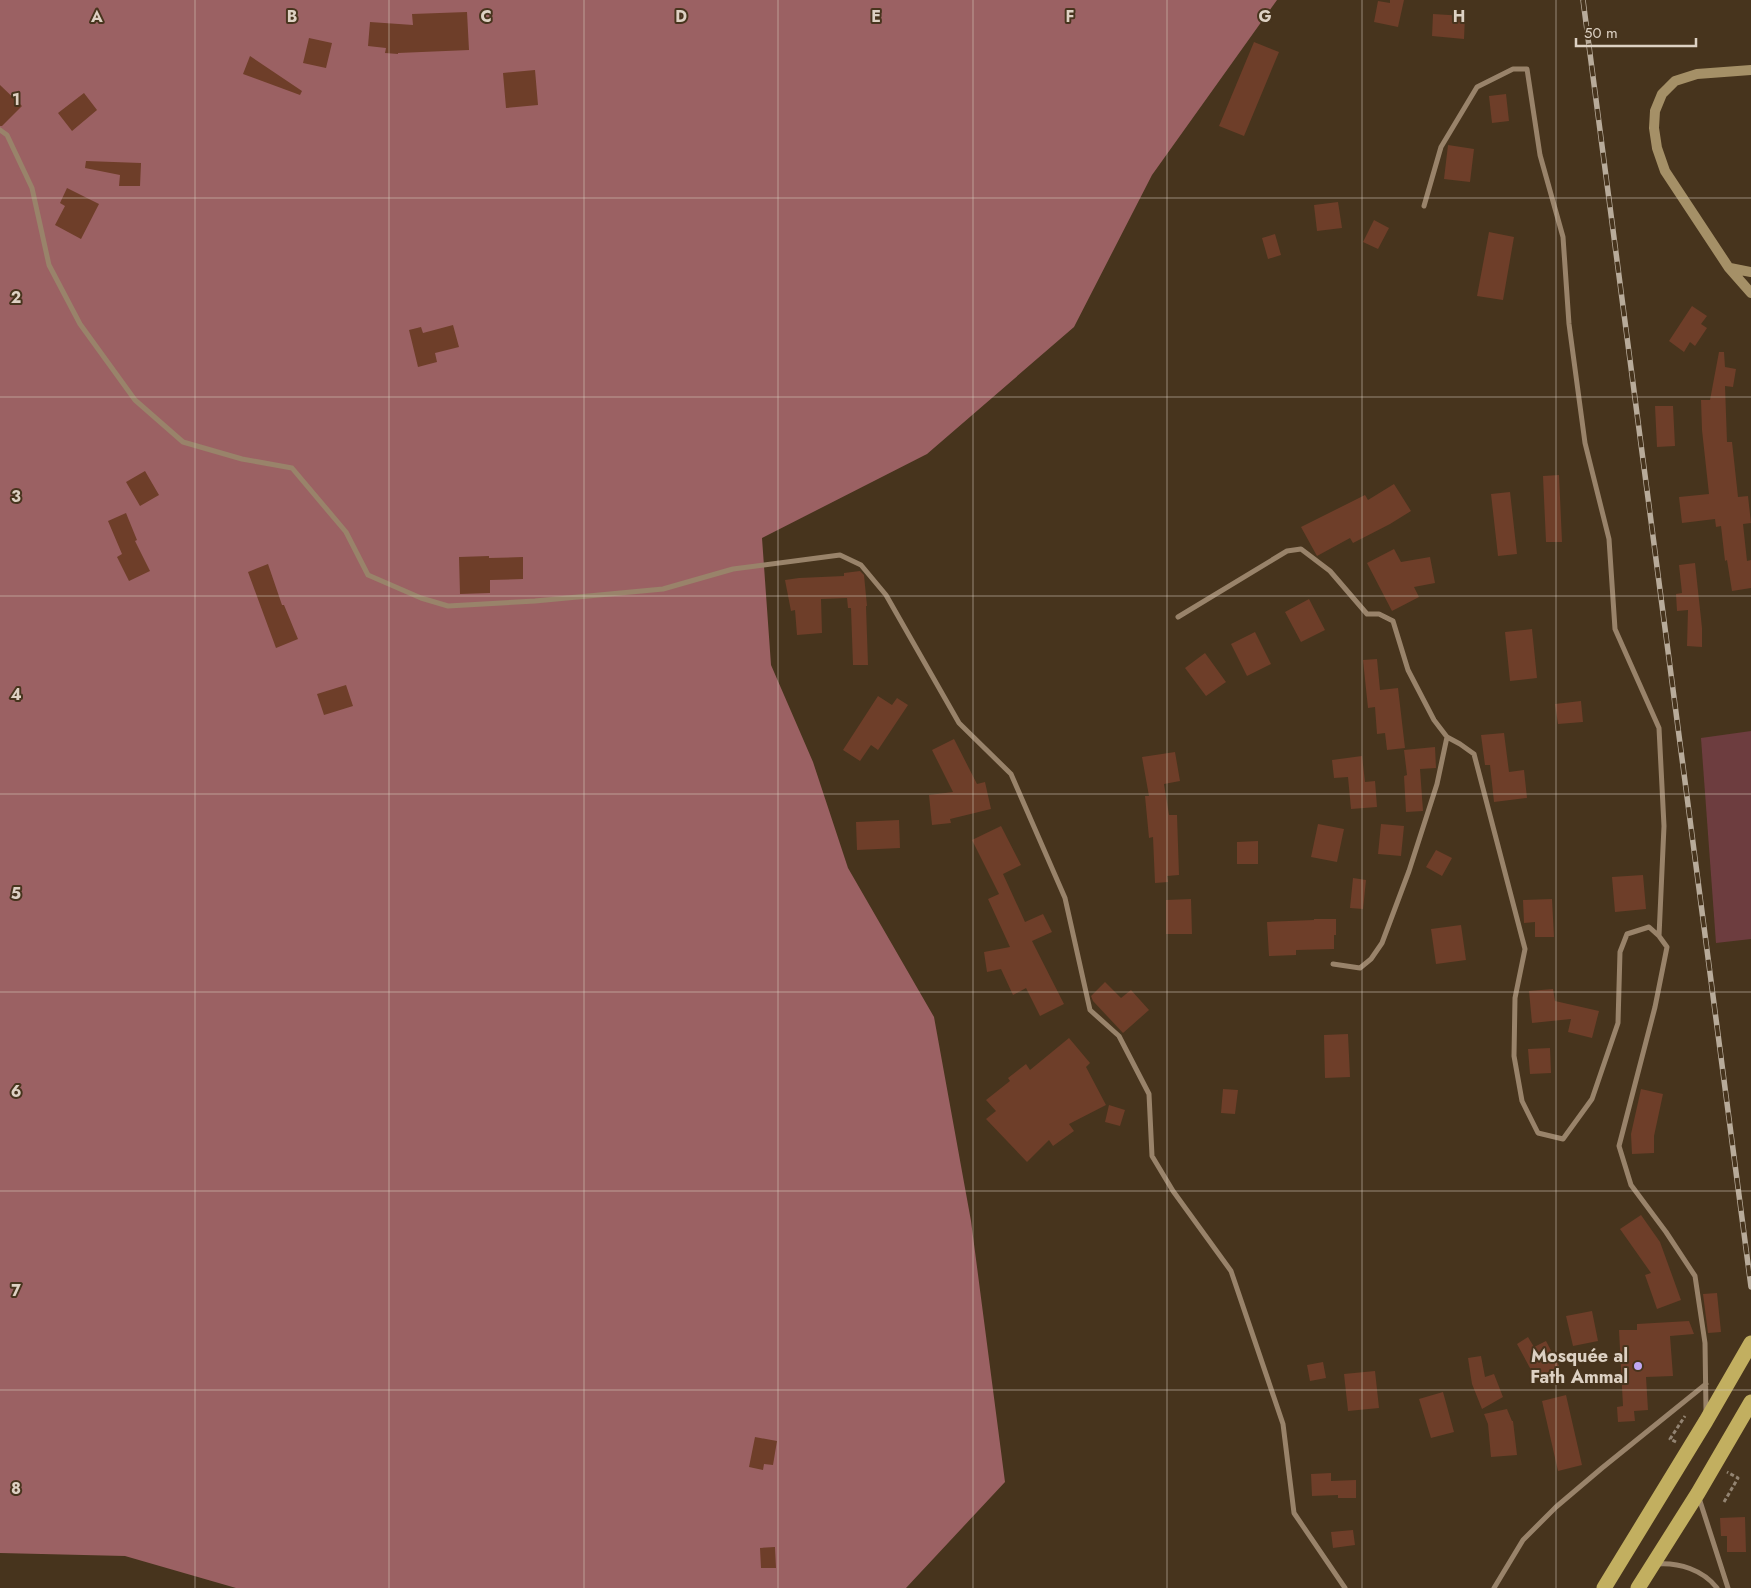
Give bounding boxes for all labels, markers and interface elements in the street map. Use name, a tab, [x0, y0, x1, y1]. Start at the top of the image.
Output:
text: A	[90, 5, 103, 28]
text: B	[287, 5, 297, 28]
text: C	[480, 5, 492, 28]
text: D	[675, 5, 687, 28]
text: E	[871, 5, 881, 28]
text: F	[1066, 5, 1074, 28]
text: G	[1258, 5, 1272, 28]
text: H	[1453, 5, 1465, 28]
scale bar	[1576, 15, 1696, 47]
text: 50 m	[1584, 22, 1618, 44]
text: 1	[12, 88, 20, 111]
text: 2	[11, 286, 21, 309]
text: 3	[11, 485, 21, 508]
text: 4	[10, 683, 22, 706]
text: 5	[11, 882, 21, 905]
text: 6	[11, 1080, 21, 1103]
text: 7	[11, 1279, 21, 1302]
place label: Mosquée al Fath Ammal	[1530, 1343, 1628, 1390]
marker: Mosquée al Fath Ammal	[1632, 1360, 1644, 1372]
text: 8	[11, 1477, 21, 1500]

